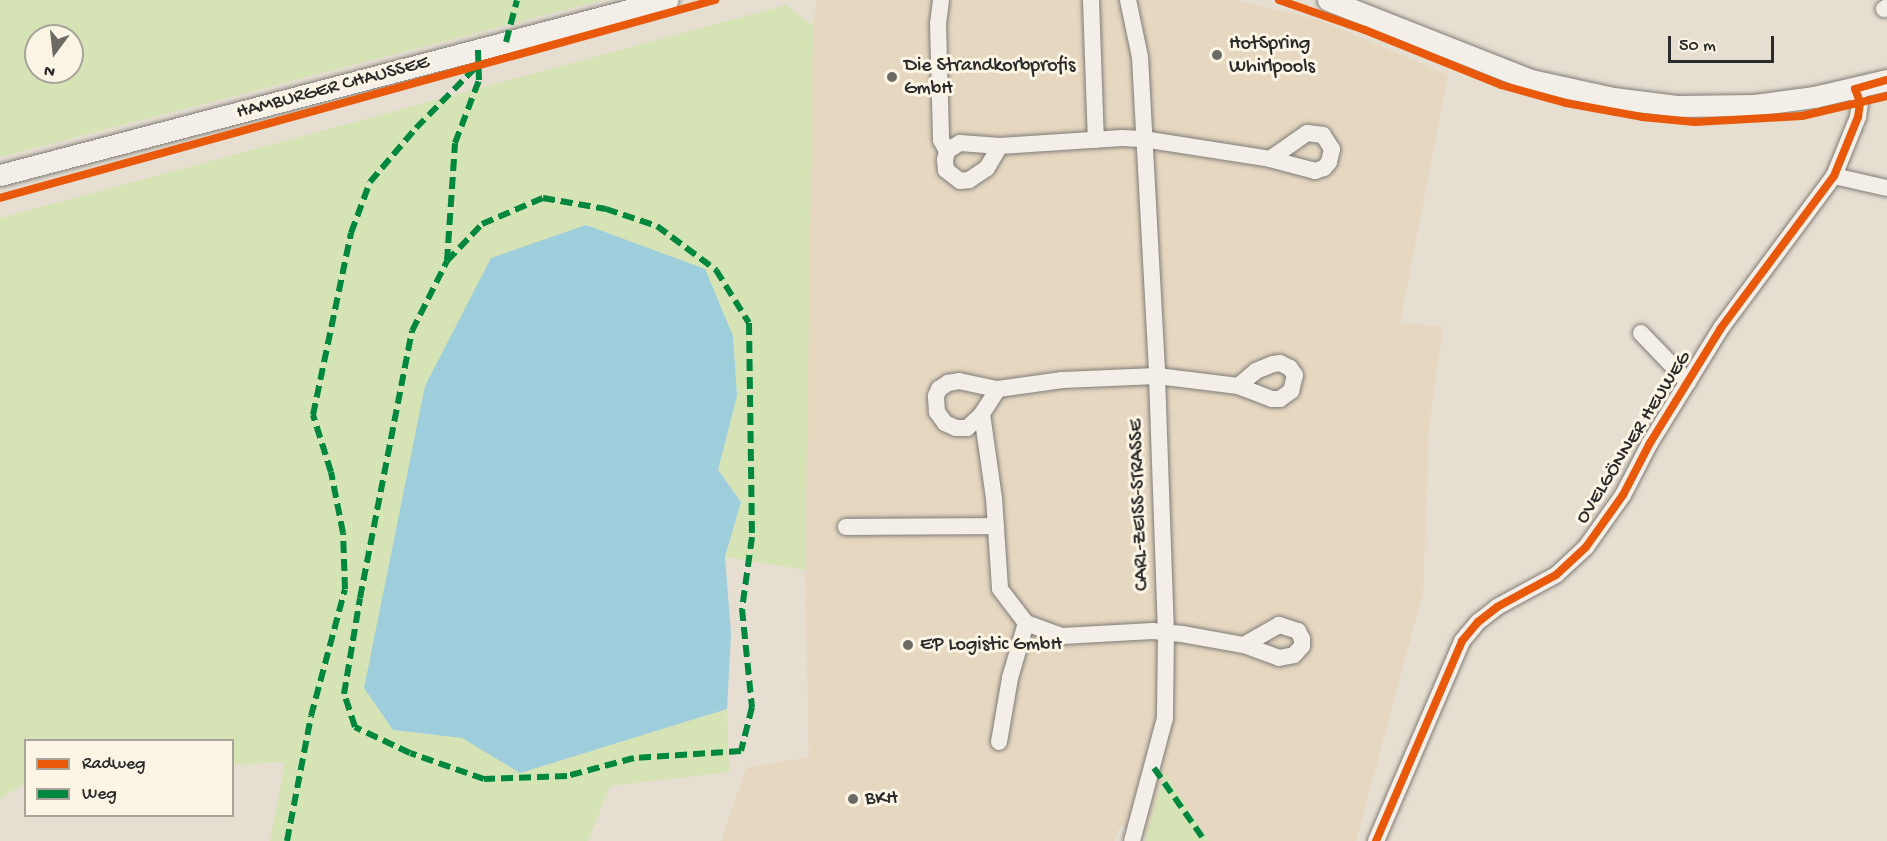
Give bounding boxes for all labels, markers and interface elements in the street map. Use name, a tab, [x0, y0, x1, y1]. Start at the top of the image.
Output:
north arrow	[24, 24, 84, 84]
scale bar	[1671, 24, 1778, 62]
place label: HotSpring Whirlpools	[1229, 32, 1315, 79]
text: 50 m	[1679, 36, 1716, 57]
marker: HotSpring Whirlpools	[1210, 48, 1224, 62]
street label: HAMBURGER CHAUSSEE	[234, 51, 432, 125]
place label: Die Strandkorbprofis GmbH	[904, 54, 1075, 101]
text: N	[42, 59, 57, 80]
marker: Die Strandkorbprofis GmbH	[885, 70, 899, 84]
street label: OVELGÖNNER HEUWEG	[1571, 347, 1697, 529]
street label: CARL-ZEISS-STRASSE	[1125, 419, 1155, 591]
place label: EP Logistic GmbH	[920, 633, 1062, 657]
marker: EP Logistic GmbH	[901, 638, 915, 652]
legend	[24, 739, 234, 817]
text: Radweg	[82, 754, 145, 775]
text: Weg	[82, 784, 117, 805]
place label: BKH	[865, 787, 898, 811]
marker: BKH	[846, 792, 860, 806]

